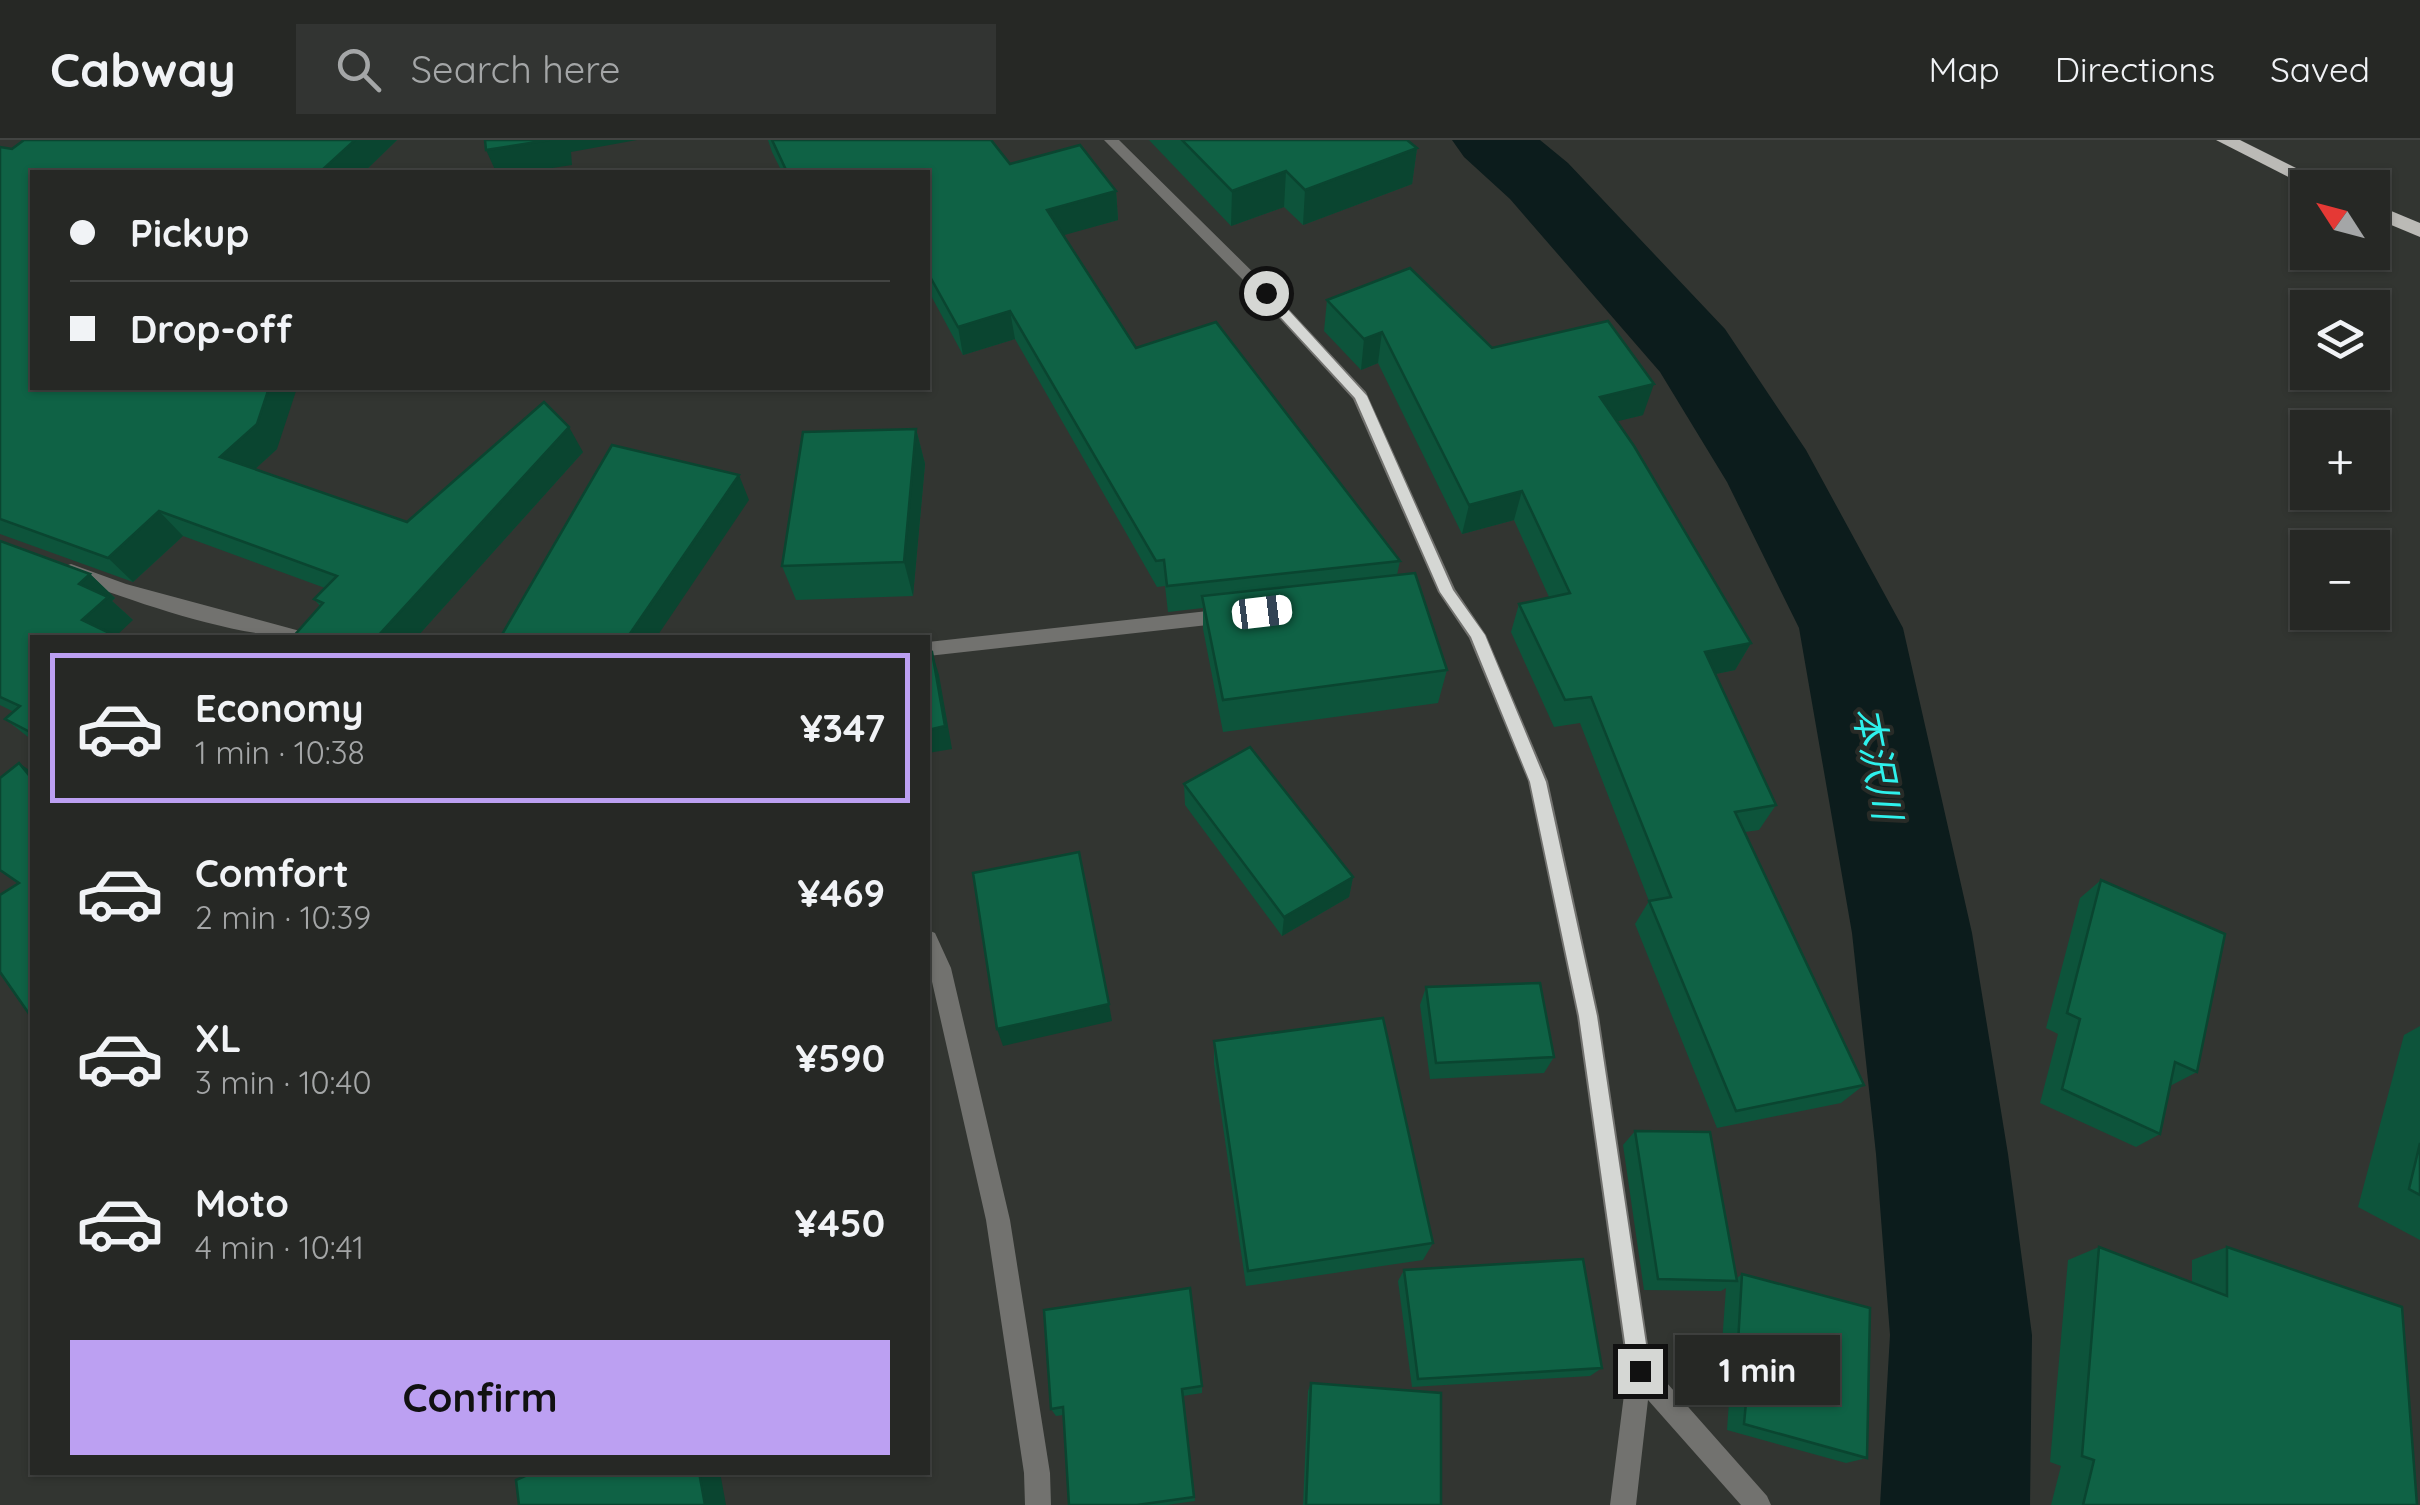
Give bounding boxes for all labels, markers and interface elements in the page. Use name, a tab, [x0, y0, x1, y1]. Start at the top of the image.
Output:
search box	[296, 24, 996, 114]
text: Cabway	[50, 39, 236, 99]
icon: search	[331, 42, 386, 97]
text: Search here	[411, 45, 621, 93]
text: Map	[1928, 47, 2000, 91]
text: Directions	[2055, 47, 2215, 91]
text: Saved	[2270, 47, 2370, 91]
north arrow	[2290, 170, 2390, 270]
map controls	[2290, 170, 2390, 630]
text: Pickup	[130, 209, 249, 257]
route start	[1244, 271, 1289, 316]
button: layers	[2290, 290, 2390, 390]
text: Drop-off	[130, 305, 292, 353]
button: +	[2290, 410, 2390, 510]
button: −	[2290, 530, 2390, 630]
car	[1230, 593, 1294, 631]
icon: car	[75, 683, 165, 773]
text: Economy	[195, 684, 364, 732]
water label: 本沢川	[1844, 702, 1913, 827]
text: ¥347	[800, 704, 885, 752]
text: 1 min · 10:38	[195, 732, 365, 772]
icon: car	[75, 848, 165, 938]
text: Comfort	[195, 849, 349, 897]
text: ¥469	[797, 869, 885, 917]
text: 2 min · 10:39	[195, 897, 371, 937]
icon: car	[75, 1013, 165, 1103]
text: XL	[195, 1014, 241, 1062]
text: ¥590	[796, 1034, 885, 1082]
text: 3 min · 10:40	[195, 1062, 372, 1102]
icon: car	[75, 1178, 165, 1268]
text: Moto	[195, 1179, 289, 1227]
text: ¥450	[795, 1199, 885, 1247]
text: 4 min · 10:41	[195, 1227, 364, 1267]
callout: 1 min	[1675, 1336, 1840, 1406]
button: Confirm	[70, 1340, 890, 1455]
route end	[1618, 1349, 1663, 1394]
text: 1 min	[1719, 1350, 1796, 1390]

